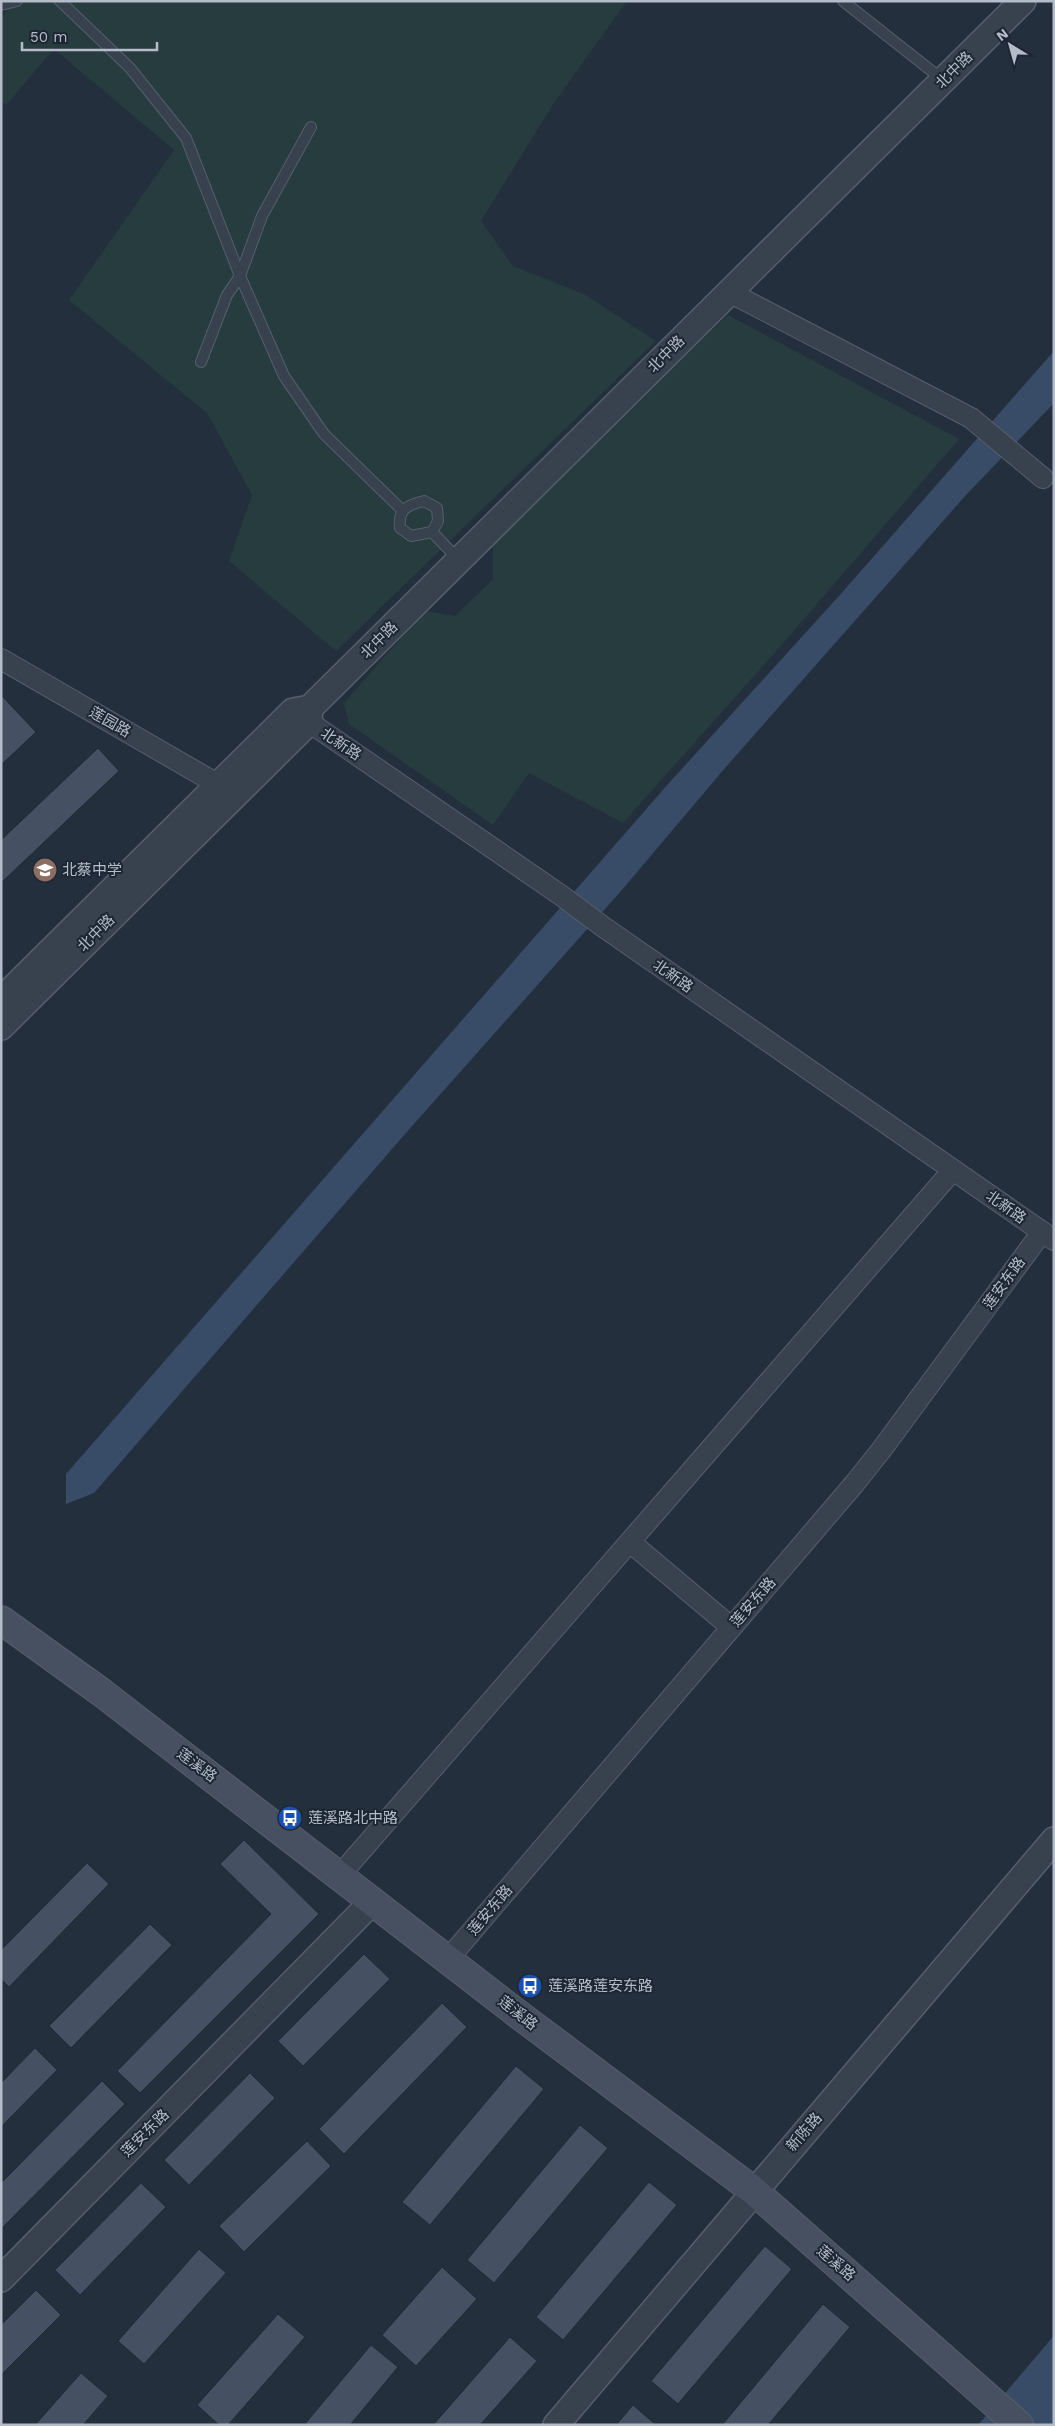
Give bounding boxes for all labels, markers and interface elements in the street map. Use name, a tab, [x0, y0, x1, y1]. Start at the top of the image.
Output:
scale bar	[22, 20, 158, 52]
north arrow	[985, 20, 1035, 70]
text: N	[993, 25, 1011, 44]
text: 50 m	[30, 28, 67, 46]
street label: 北中路	[932, 48, 976, 92]
street label: 北中路	[644, 332, 688, 376]
street label: 北中路	[357, 618, 401, 662]
street label: 莲园路	[86, 703, 134, 741]
street label: 北新路	[317, 724, 365, 764]
school or university icon: 北蔡中学	[32, 857, 58, 883]
place label: 北蔡中学	[62, 861, 122, 879]
street label: 北中路	[74, 911, 118, 955]
street label: 北新路	[649, 956, 697, 996]
street label: 北新路	[982, 1187, 1030, 1227]
street label: 莲安东路	[979, 1253, 1029, 1313]
street label: 莲安东路	[727, 1573, 779, 1631]
street label: 莲溪路	[174, 1744, 220, 1786]
bus stop icon: 莲溪路北中路	[277, 1805, 303, 1831]
place label: 莲溪路北中路	[308, 1809, 398, 1827]
street label: 莲安东路	[464, 1881, 516, 1939]
bus stop icon: 莲溪路莲安东路	[517, 1973, 543, 1999]
place label: 莲溪路莲安东路	[548, 1977, 653, 1995]
street label: 莲溪路	[495, 1992, 541, 2034]
street label: 莲安东路	[117, 2105, 173, 2161]
street label: 新陈路	[782, 2109, 826, 2155]
street label: 莲溪路	[813, 2241, 859, 2285]

